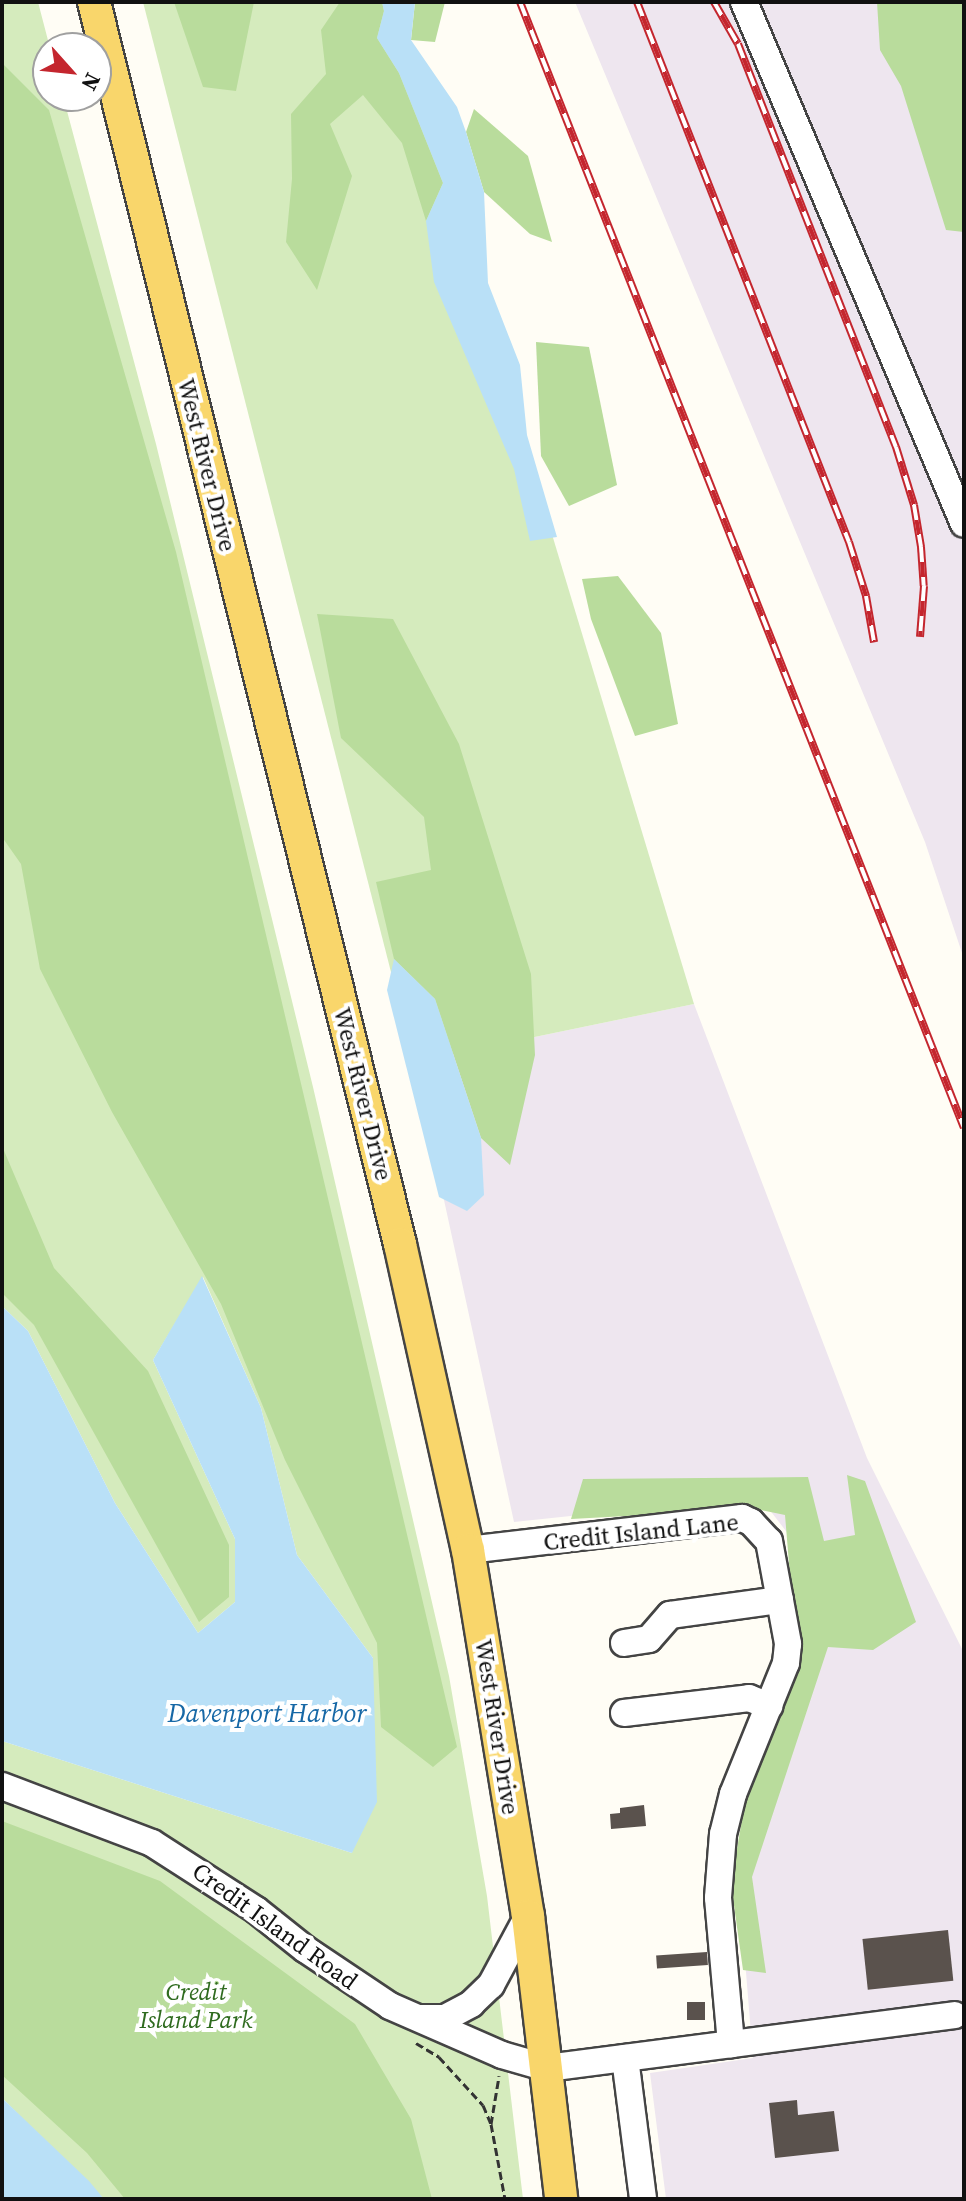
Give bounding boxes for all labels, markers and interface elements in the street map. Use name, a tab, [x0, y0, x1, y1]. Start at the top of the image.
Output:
north arrow	[32, 32, 112, 112]
text: N	[75, 68, 109, 96]
street label: West River Drive	[172, 375, 242, 555]
street label: West River Drive	[328, 1004, 398, 1184]
street label: Credit Island Lane	[542, 1507, 740, 1557]
street label: West River Drive	[469, 1637, 525, 1817]
water label: Davenport Harbor	[167, 1698, 367, 1730]
street label: Credit Island Road	[187, 1856, 363, 1996]
park label: Credit Island Park	[139, 1978, 253, 2034]

